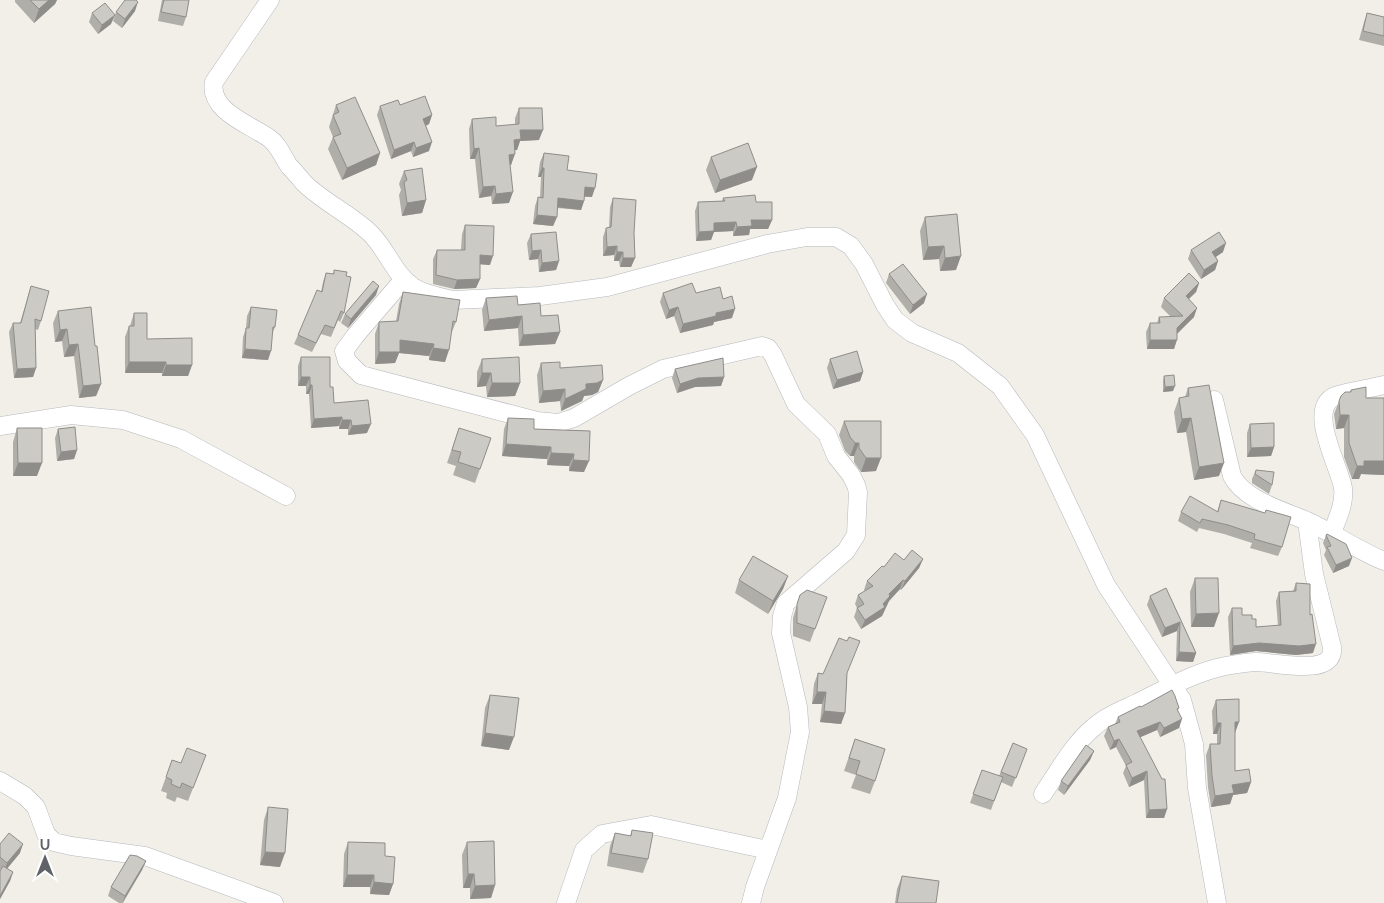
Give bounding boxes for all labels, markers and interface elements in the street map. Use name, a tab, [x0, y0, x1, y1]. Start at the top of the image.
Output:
north arrow	[20, 833, 70, 883]
text: U	[40, 837, 50, 853]

